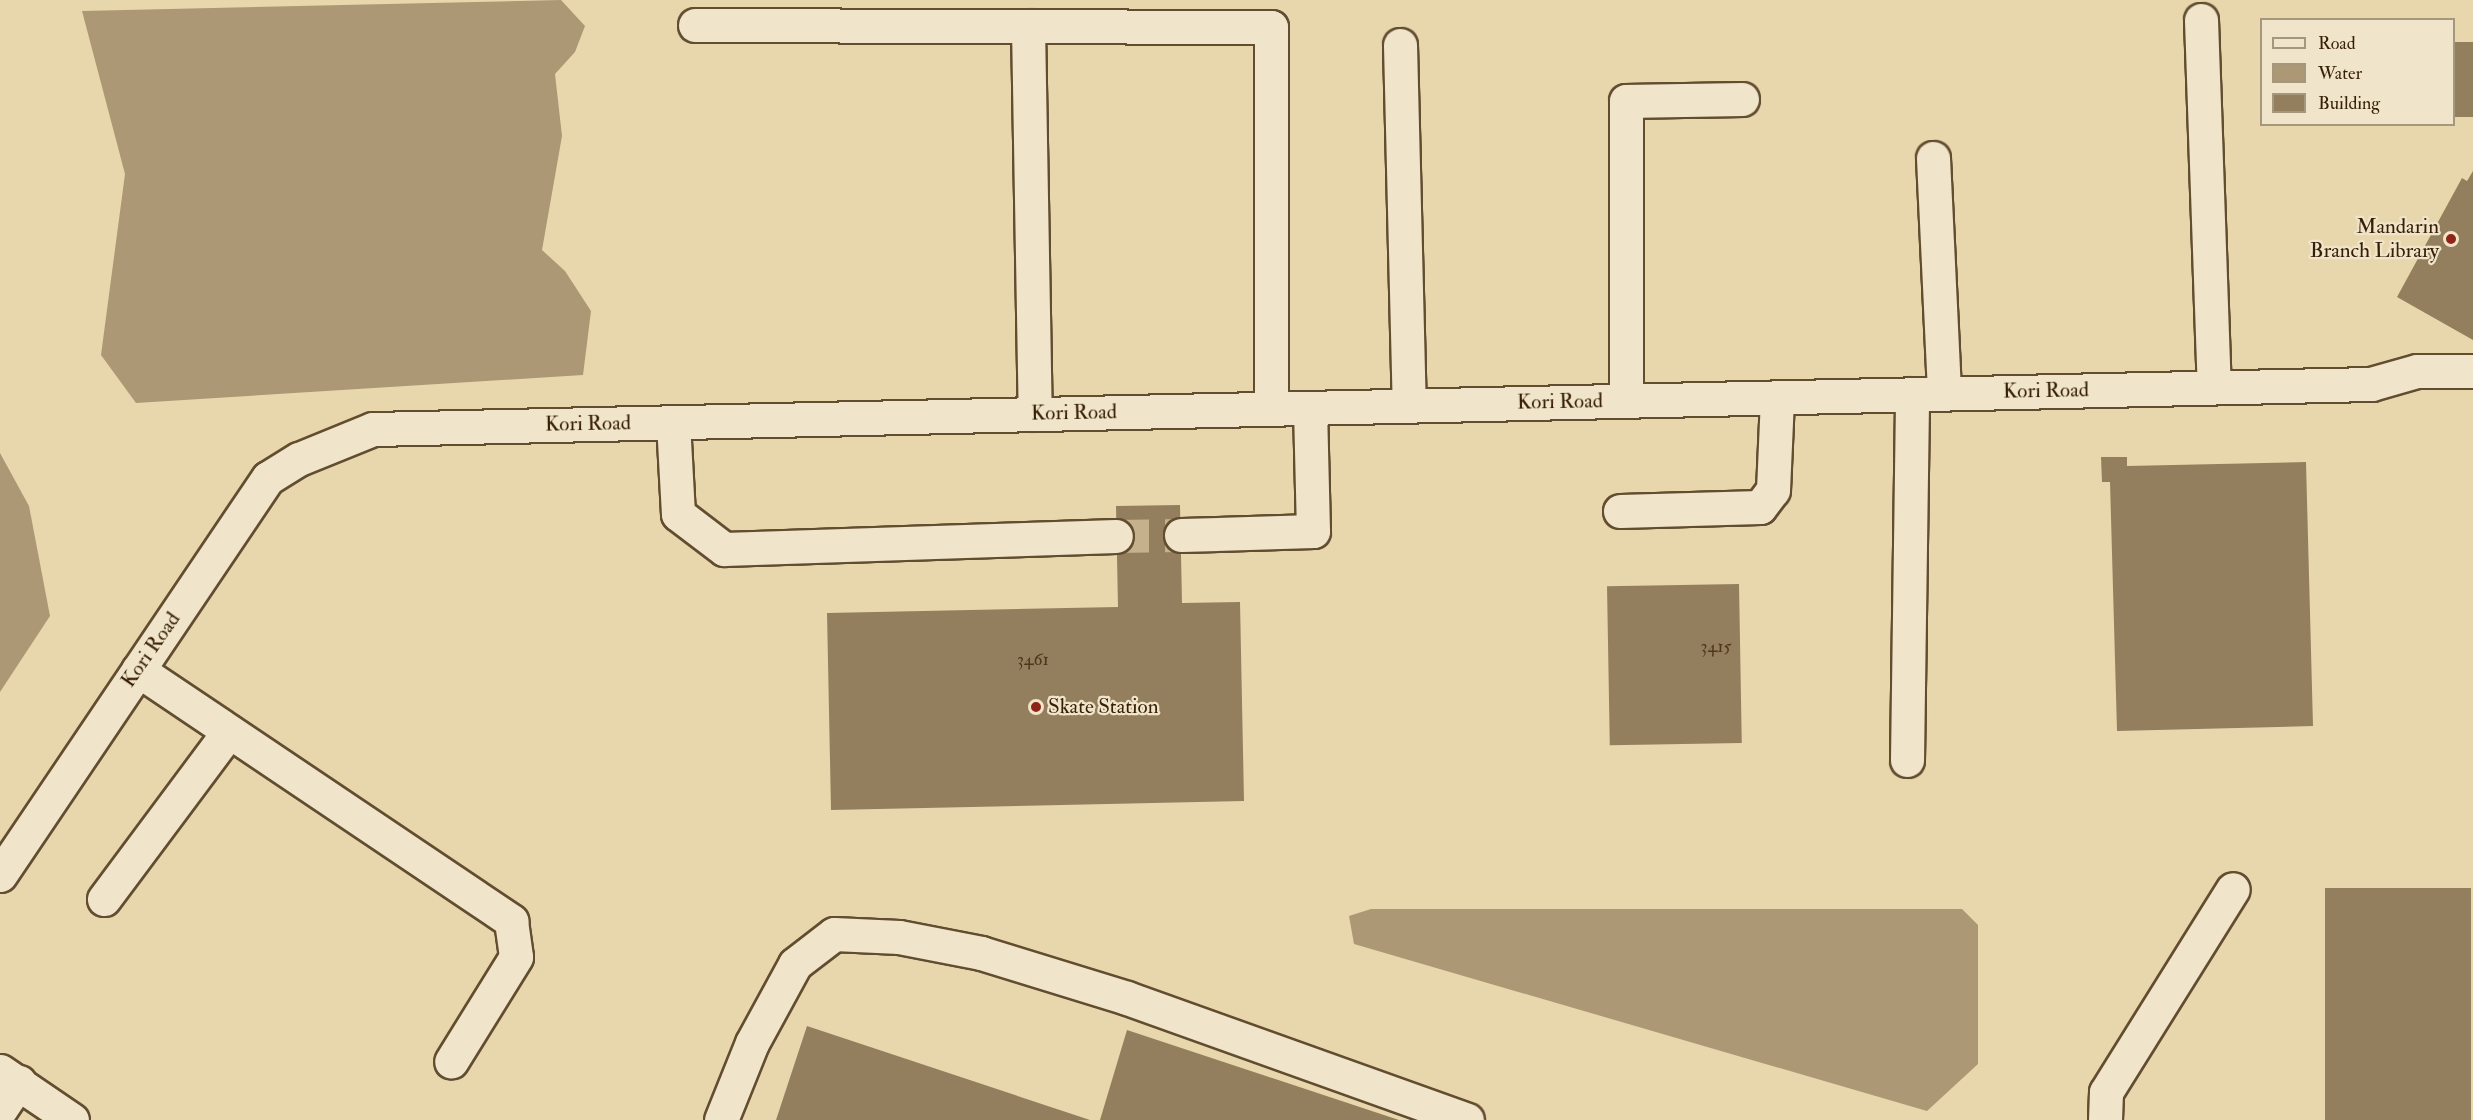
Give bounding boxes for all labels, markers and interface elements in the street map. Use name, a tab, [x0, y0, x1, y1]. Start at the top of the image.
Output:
legend	[2260, 18, 2455, 126]
text: Road	[2318, 32, 2356, 55]
text: Water	[2318, 62, 2362, 85]
text: Building	[2318, 92, 2380, 115]
place label: Mandarin Branch Library	[2310, 214, 2439, 264]
marker: Mandarin Branch Library	[2444, 232, 2458, 246]
street label: Kori Road	[2003, 378, 2089, 404]
street label: Kori Road	[1517, 389, 1603, 415]
street label: Kori Road	[1031, 400, 1117, 426]
street label: Kori Road	[545, 411, 631, 437]
street label: Kori Road	[116, 607, 186, 693]
house number: 3415	[1701, 636, 1731, 658]
house number: 3461	[1017, 649, 1049, 671]
place label: Skate Station	[1048, 694, 1159, 720]
marker: Skate Station	[1029, 700, 1043, 714]

